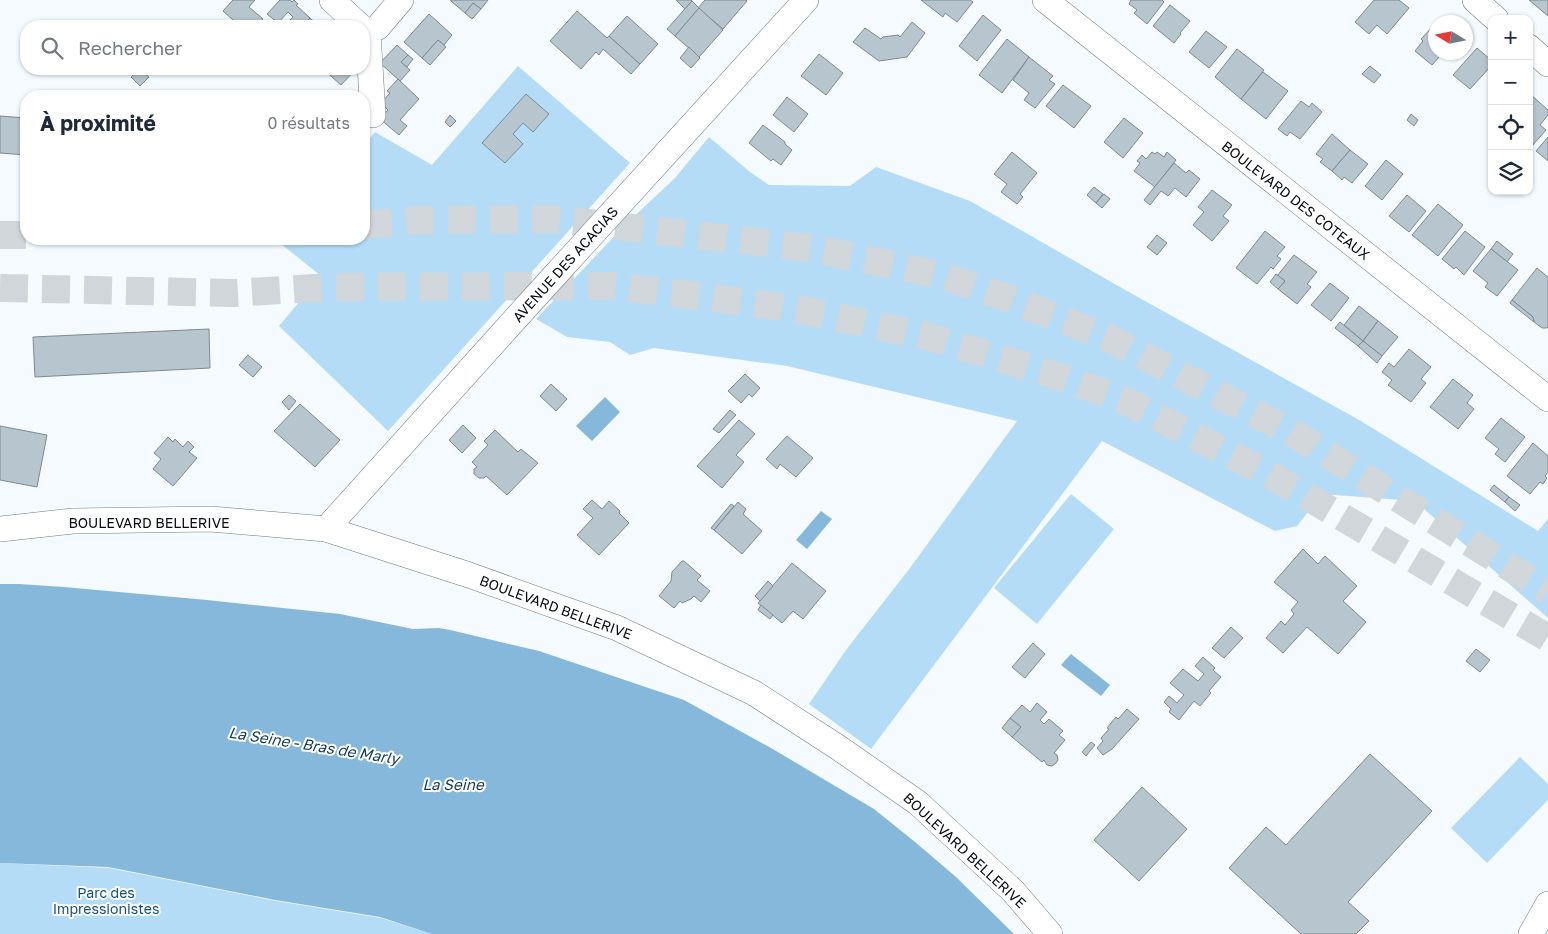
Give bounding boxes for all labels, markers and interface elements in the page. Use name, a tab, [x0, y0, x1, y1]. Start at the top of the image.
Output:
north arrow	[1428, 15, 1473, 60]
map controls	[1488, 15, 1533, 195]
button: +	[1488, 15, 1533, 60]
search box	[20, 20, 370, 75]
icon: search	[38, 34, 66, 62]
text: Rechercher	[78, 36, 183, 59]
button: −	[1488, 60, 1533, 105]
button: locate	[1488, 105, 1533, 150]
text: À proximité	[40, 110, 156, 136]
text: 0 résultats	[268, 113, 350, 133]
street label: BOULEVARD DES COTEAUX	[1219, 137, 1373, 263]
button: layers	[1488, 150, 1533, 195]
street label: AVENUE DES ACACIAS	[509, 203, 621, 325]
street label: BOULEVARD BELLERIVE	[68, 514, 230, 531]
street label: BOULEVARD BELLERIVE	[477, 571, 635, 643]
water label: La Seine - Bras de Marly	[227, 723, 403, 769]
water label: La Seine	[422, 775, 485, 793]
street label: BOULEVARD BELLERIVE	[900, 789, 1030, 911]
park label: Parc des Impressionistes	[53, 884, 159, 917]

